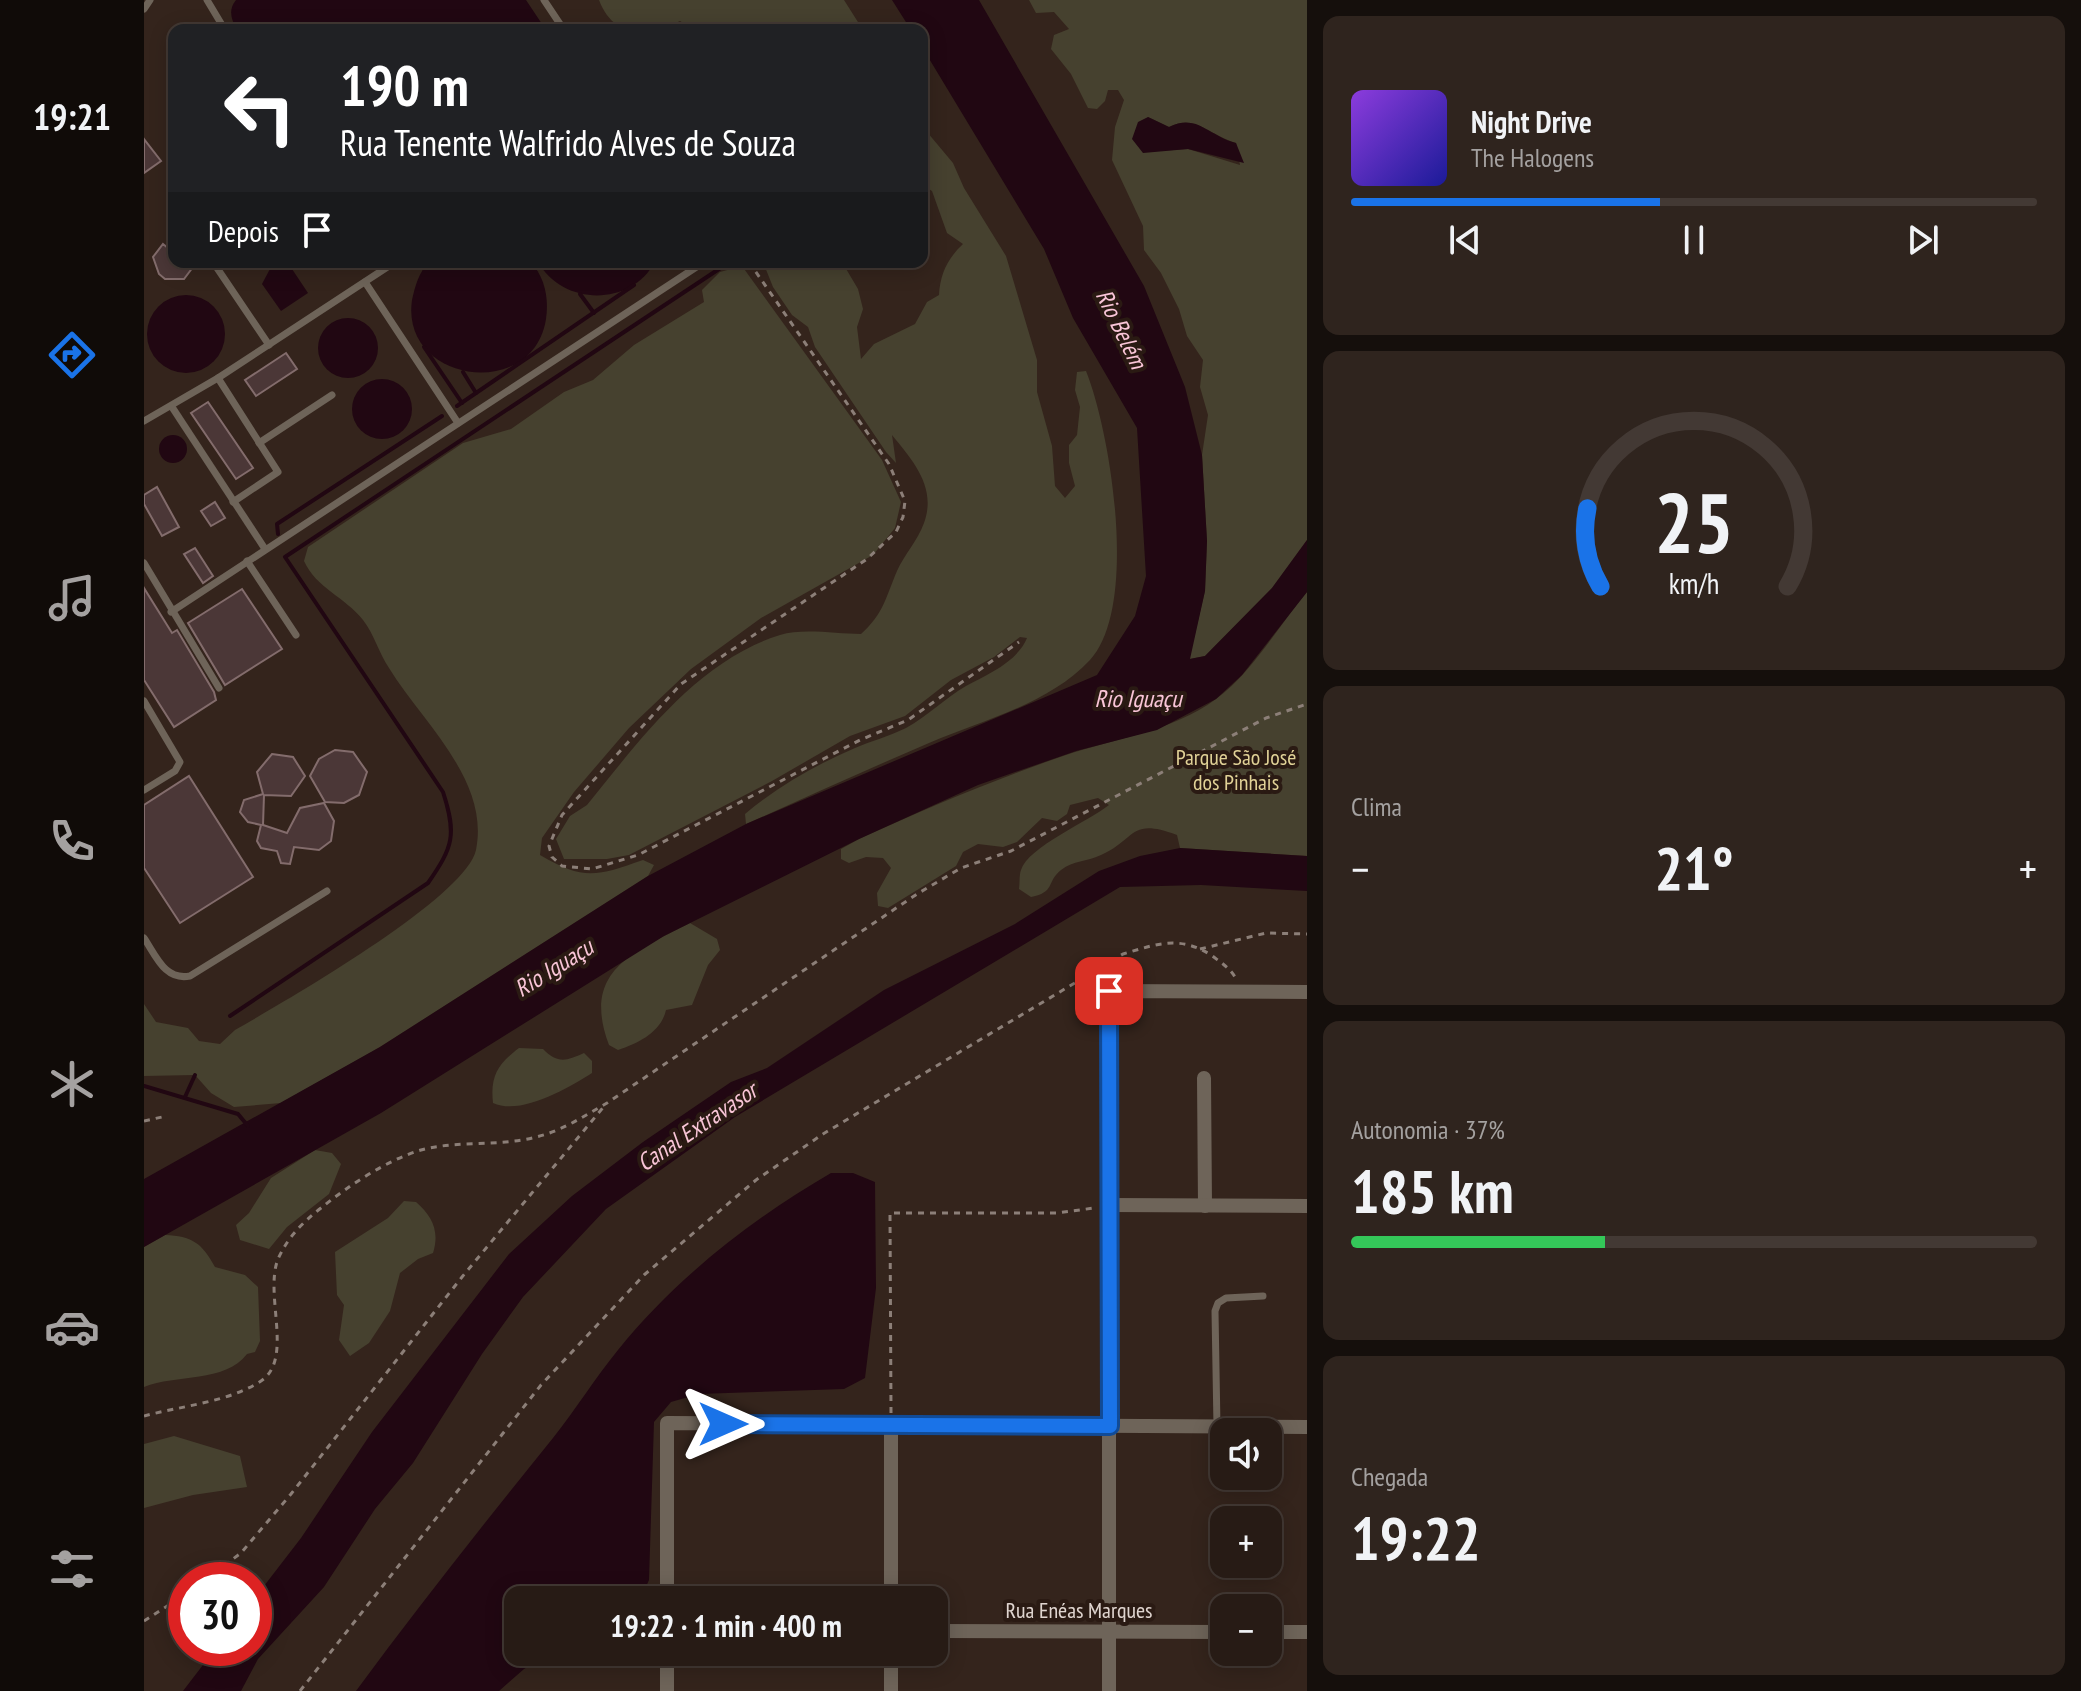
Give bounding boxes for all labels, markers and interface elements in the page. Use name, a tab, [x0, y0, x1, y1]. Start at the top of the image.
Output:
text: 190 m	[340, 49, 469, 121]
icon: left	[208, 56, 312, 160]
text: 19:21	[33, 93, 111, 140]
text: Night Drive	[1471, 102, 1592, 141]
text: Rua Tenente Walfrido Alves de Souza	[340, 119, 796, 166]
text: The Halogens	[1471, 141, 1594, 174]
icon: arrive	[295, 208, 339, 252]
text: Depois	[208, 211, 279, 250]
icon: previous	[1443, 218, 1487, 262]
icon: pause	[1672, 218, 1716, 262]
icon: next	[1901, 218, 1945, 262]
water label: Rio Belém	[1089, 284, 1155, 375]
icon: directions	[44, 327, 100, 383]
text: 25	[1654, 467, 1734, 575]
text: km/h	[1669, 565, 1719, 602]
icon: music	[44, 570, 100, 626]
water label: Rio Iguaçu	[1094, 683, 1183, 714]
park label: Parque São José dos Pinhais	[1176, 743, 1296, 796]
text: Clima	[1351, 790, 1402, 823]
icon: phone	[44, 813, 100, 869]
text: 21°	[1654, 829, 1734, 907]
text: −	[1351, 840, 1369, 897]
text: +	[2019, 840, 2037, 897]
water label: Rio Iguaçu	[509, 931, 600, 1004]
pin	[1075, 957, 1143, 1025]
icon: arrive	[1087, 969, 1131, 1013]
icon: climate	[44, 1056, 100, 1112]
water label: Canal Extravasor	[631, 1073, 765, 1178]
text: Autonomia · 37%	[1351, 1113, 1505, 1146]
text: 185 km	[1351, 1152, 1514, 1230]
icon: car	[44, 1299, 100, 1355]
position arrow	[681, 1382, 765, 1466]
map controls	[1210, 1418, 1282, 1666]
button: sound	[1210, 1418, 1282, 1490]
text: Chegada	[1351, 1460, 1428, 1493]
text: 19:22	[1351, 1499, 1481, 1577]
button: +	[1210, 1506, 1282, 1578]
icon: filters	[44, 1541, 100, 1597]
speed limit sign: 30	[168, 1562, 272, 1666]
button: −	[1210, 1594, 1282, 1666]
street label: Rua Enéas Marques	[1005, 1596, 1153, 1624]
text: 19:22 · 1 min · 400 m	[610, 1606, 842, 1645]

